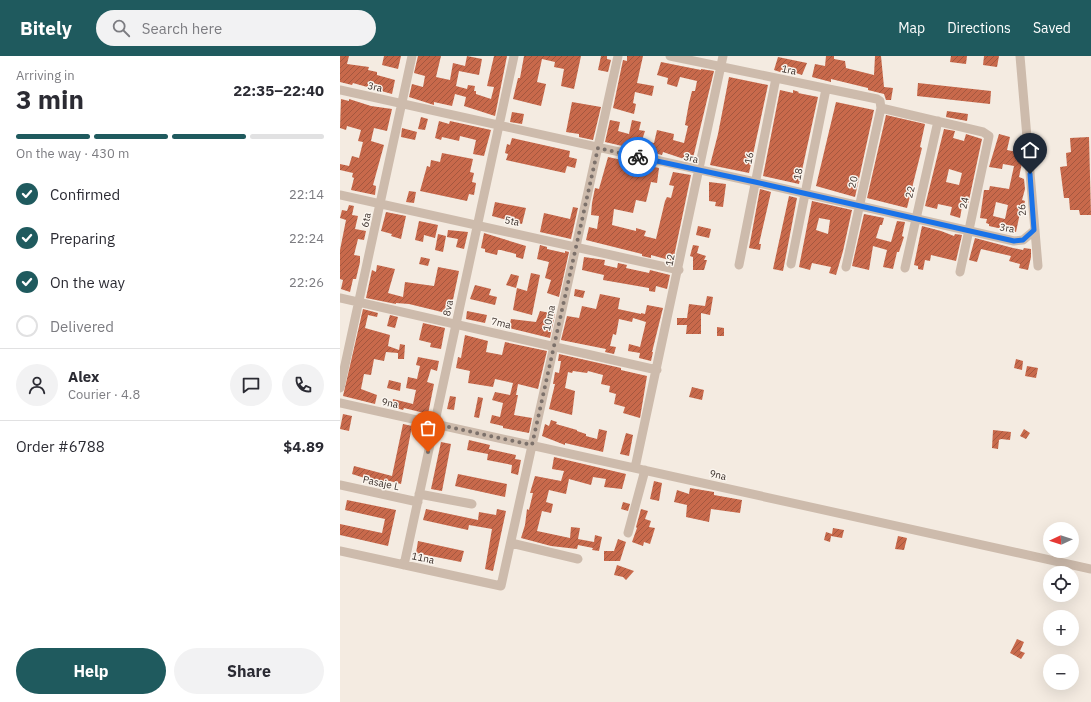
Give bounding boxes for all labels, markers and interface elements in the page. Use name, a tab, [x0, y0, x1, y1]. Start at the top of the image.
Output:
search box	[96, 10, 376, 46]
text: Bitely	[20, 16, 72, 40]
icon: search	[110, 17, 132, 39]
text: Search here	[142, 19, 222, 38]
text: Map	[898, 19, 925, 37]
text: Directions	[947, 19, 1011, 37]
text: Saved	[1033, 19, 1071, 37]
street label: 1ra	[780, 62, 798, 78]
text: Arriving in	[16, 67, 75, 84]
street label: 3ra	[366, 79, 384, 95]
text: 22:35–22:40	[233, 81, 324, 100]
text: 3 min	[16, 82, 84, 116]
pin	[1013, 133, 1047, 174]
courier	[618, 137, 658, 177]
icon: home	[1019, 139, 1041, 161]
text: On the way · 430 m	[16, 145, 129, 162]
icon: bike	[627, 146, 649, 168]
street label: 3ra	[682, 150, 700, 166]
street label: 16	[741, 151, 757, 165]
street label: 18	[790, 167, 806, 181]
street label: 20	[845, 175, 861, 189]
icon: check	[16, 183, 38, 205]
text: Confirmed	[50, 185, 120, 204]
street label: 22	[902, 185, 918, 199]
text: 22:14	[289, 186, 324, 203]
street label: 24	[956, 196, 972, 210]
street label: 26	[1015, 203, 1029, 217]
street label: 6ta	[358, 211, 374, 229]
street label: 5ta	[503, 213, 521, 229]
street label: 3ra	[998, 220, 1016, 236]
icon: check	[16, 227, 38, 249]
text: Preparing	[50, 229, 115, 248]
text: 22:24	[289, 230, 324, 247]
street label: 12	[662, 253, 678, 267]
icon: check	[16, 271, 38, 293]
text: On the way	[50, 273, 125, 292]
text: 22:26	[289, 274, 324, 291]
street label: 8va	[440, 298, 456, 317]
street label: 10ma	[540, 303, 558, 332]
street label: 7ma	[490, 314, 513, 332]
text: Delivered	[50, 317, 114, 336]
button: person	[16, 364, 58, 406]
button: chat	[230, 364, 272, 406]
button: phone	[282, 364, 324, 406]
text: Alex	[68, 367, 99, 386]
text: Courier · 4.8	[68, 386, 140, 403]
street label: 9na	[380, 395, 400, 411]
pin	[411, 411, 445, 452]
icon: bag	[417, 417, 439, 439]
text: Order #6788	[16, 437, 105, 456]
text: $4.89	[283, 437, 324, 456]
street label: 9na	[708, 467, 728, 483]
street label: Pasaje L	[362, 473, 400, 493]
north arrow	[1043, 522, 1079, 558]
map controls	[1043, 522, 1079, 690]
street label: 11na	[410, 549, 436, 567]
button: locate	[1043, 566, 1079, 602]
button: +	[1043, 610, 1079, 646]
button: Help	[16, 648, 166, 694]
button: Share	[174, 648, 324, 694]
button: −	[1043, 654, 1079, 690]

